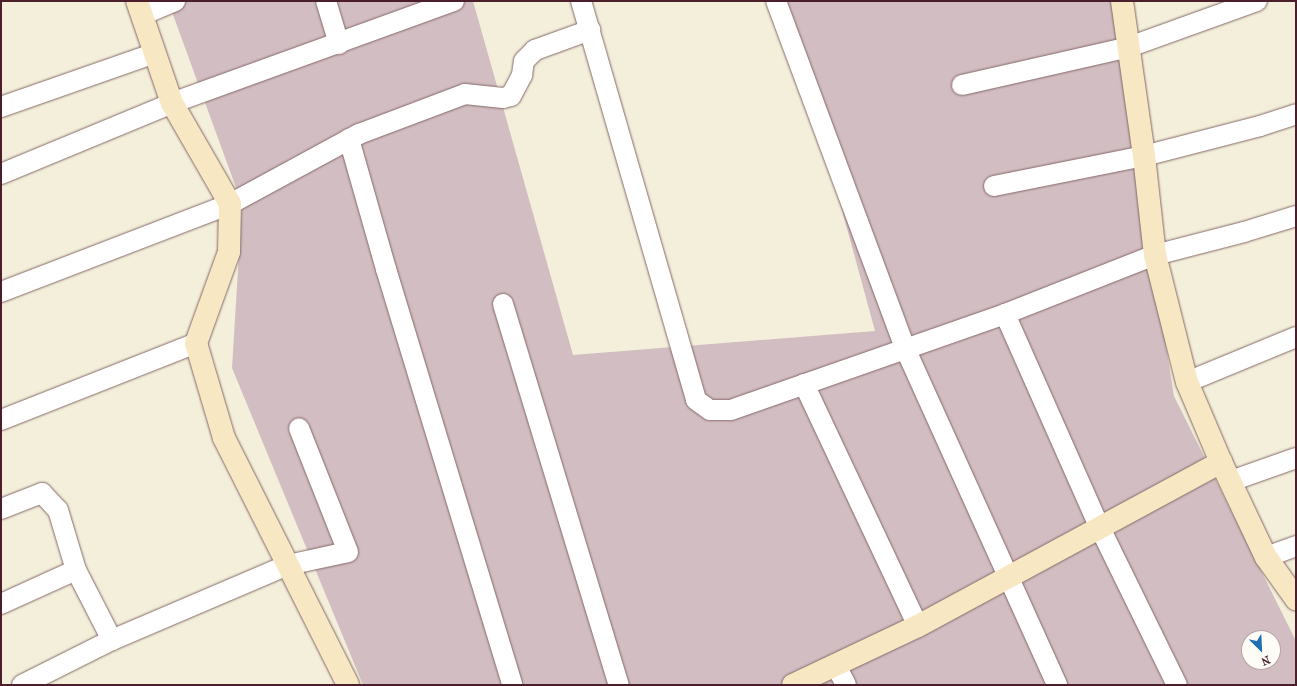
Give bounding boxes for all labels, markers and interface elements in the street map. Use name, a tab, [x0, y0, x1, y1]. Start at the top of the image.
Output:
north arrow	[1241, 630, 1281, 670]
text: N	[1259, 653, 1272, 668]

